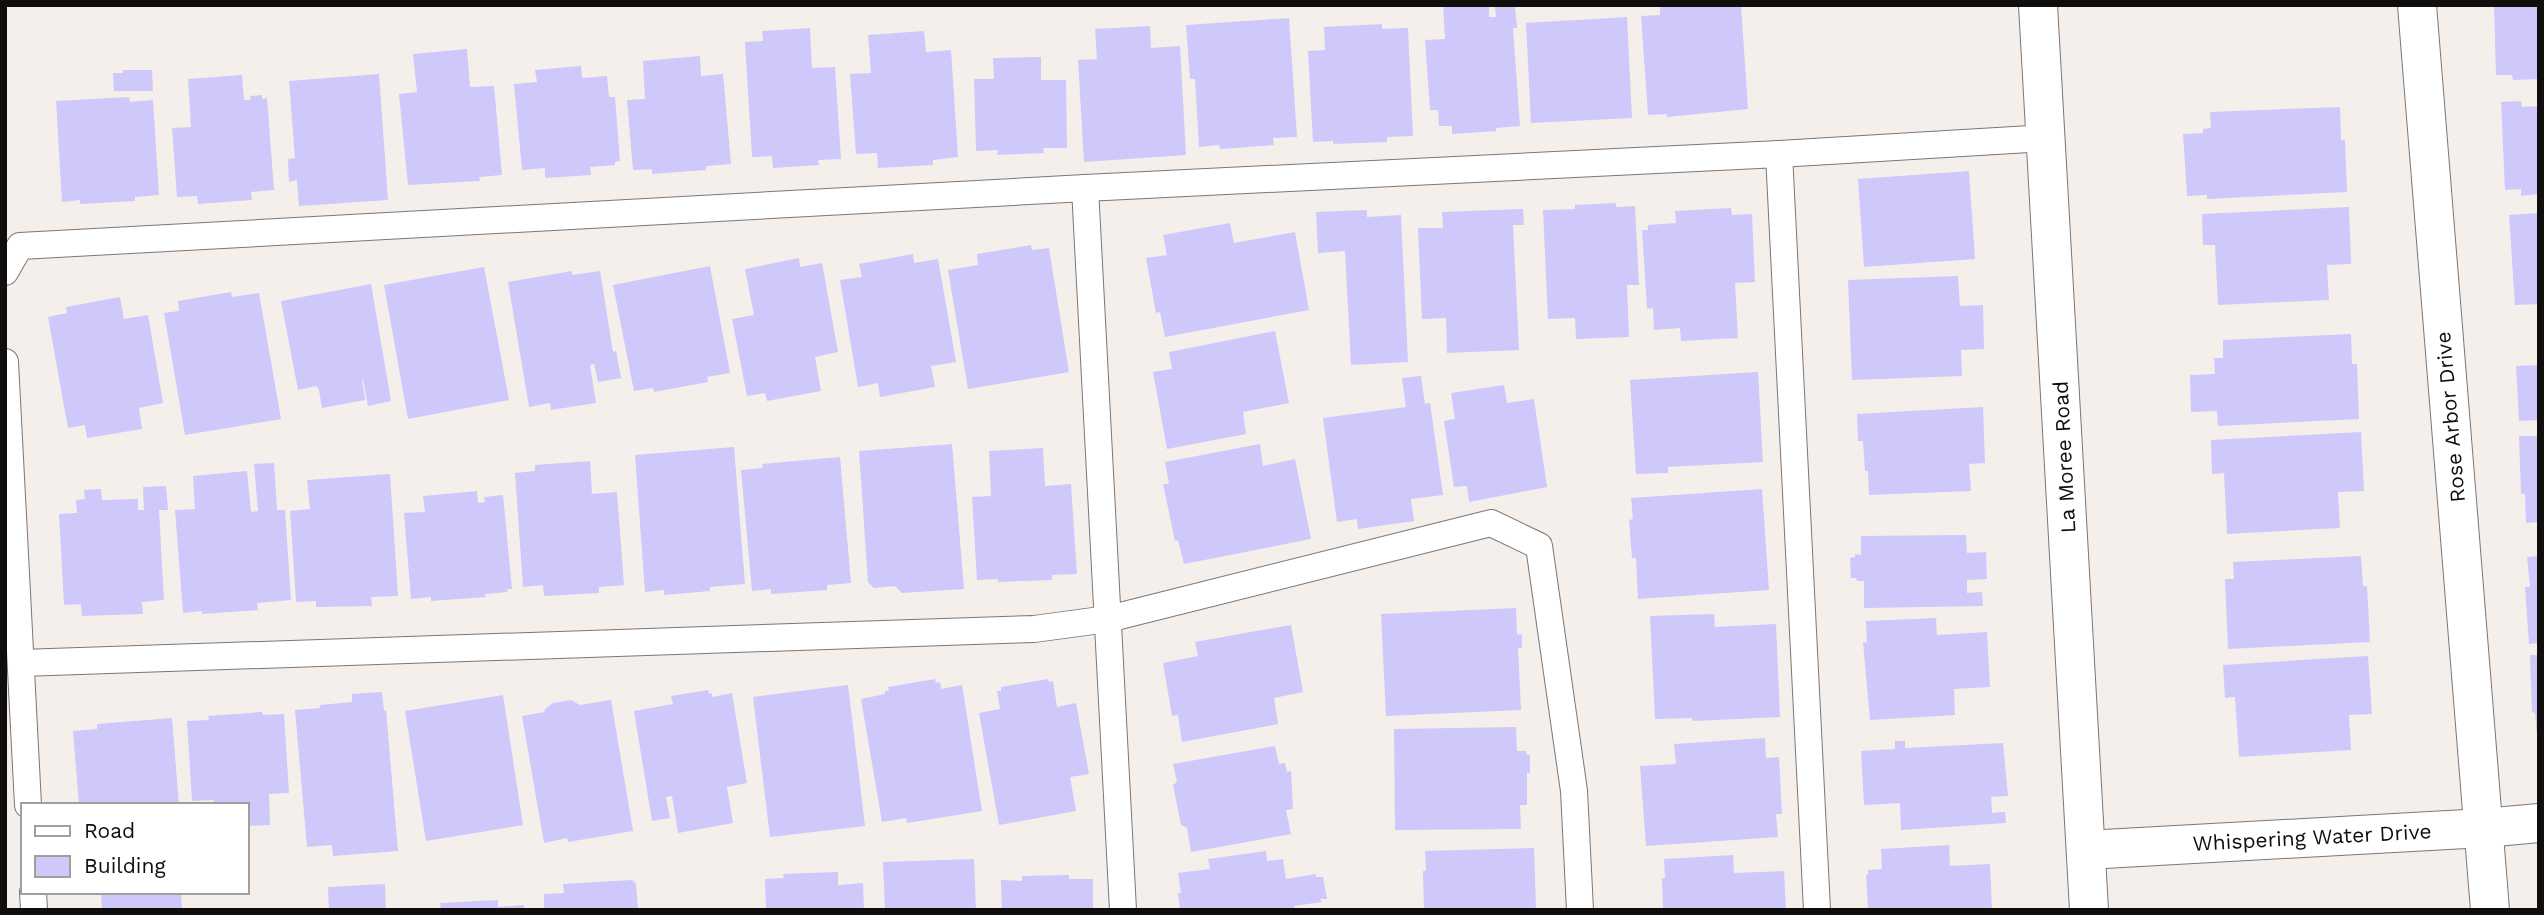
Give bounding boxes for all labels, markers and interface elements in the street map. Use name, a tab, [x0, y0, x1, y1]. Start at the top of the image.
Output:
street label: Rose Arbor Drive	[2430, 331, 2470, 503]
street label: La Moree Road	[2048, 380, 2080, 534]
legend	[21, 803, 248, 894]
text: Road	[84, 818, 135, 843]
street label: Whispering Water Drive	[2192, 818, 2432, 856]
text: Building	[84, 853, 166, 878]

